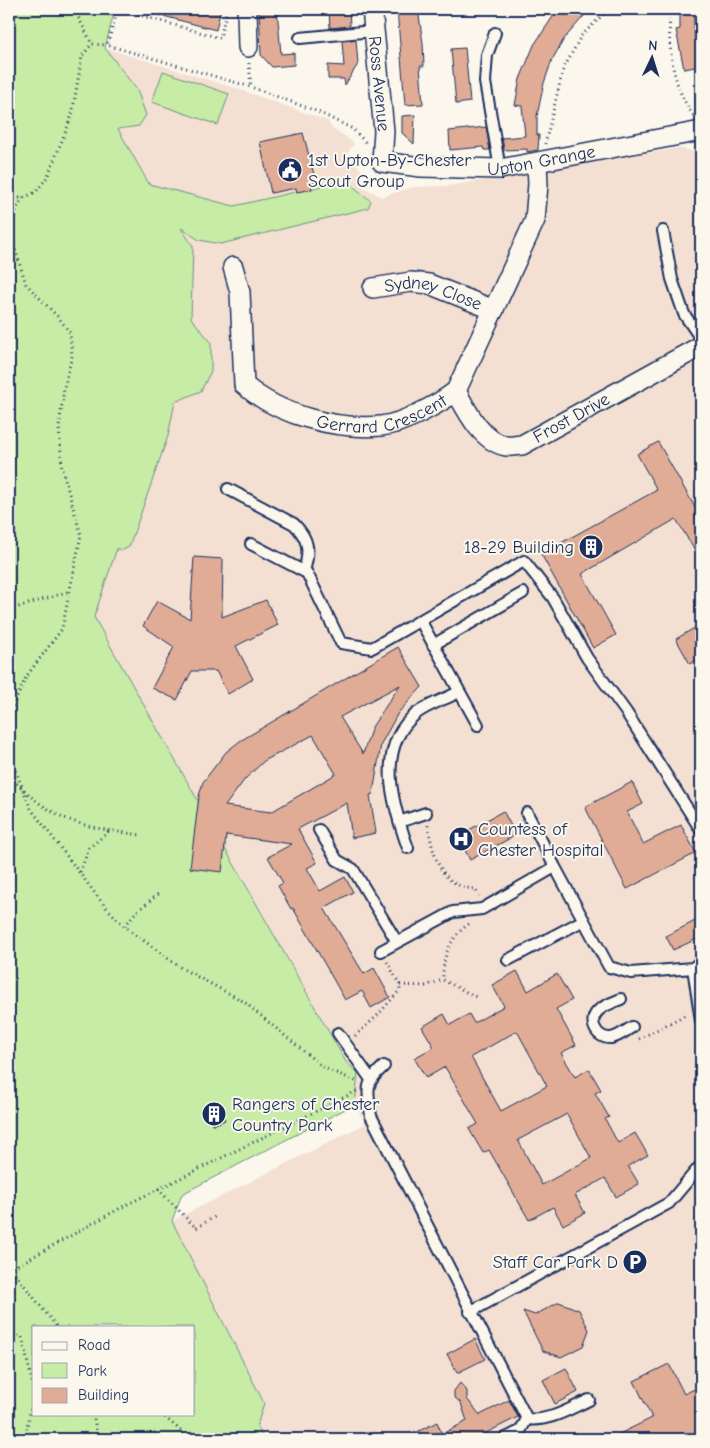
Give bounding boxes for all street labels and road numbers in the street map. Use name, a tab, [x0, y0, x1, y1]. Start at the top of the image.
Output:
street label: Ross Avenue	[364, 35, 394, 132]
street label: Upton Grange	[487, 141, 597, 180]
street label: Sydney Close	[383, 272, 485, 315]
street label: Frost Drive	[530, 389, 613, 448]
street label: Gerrard Crescent	[314, 390, 451, 438]

